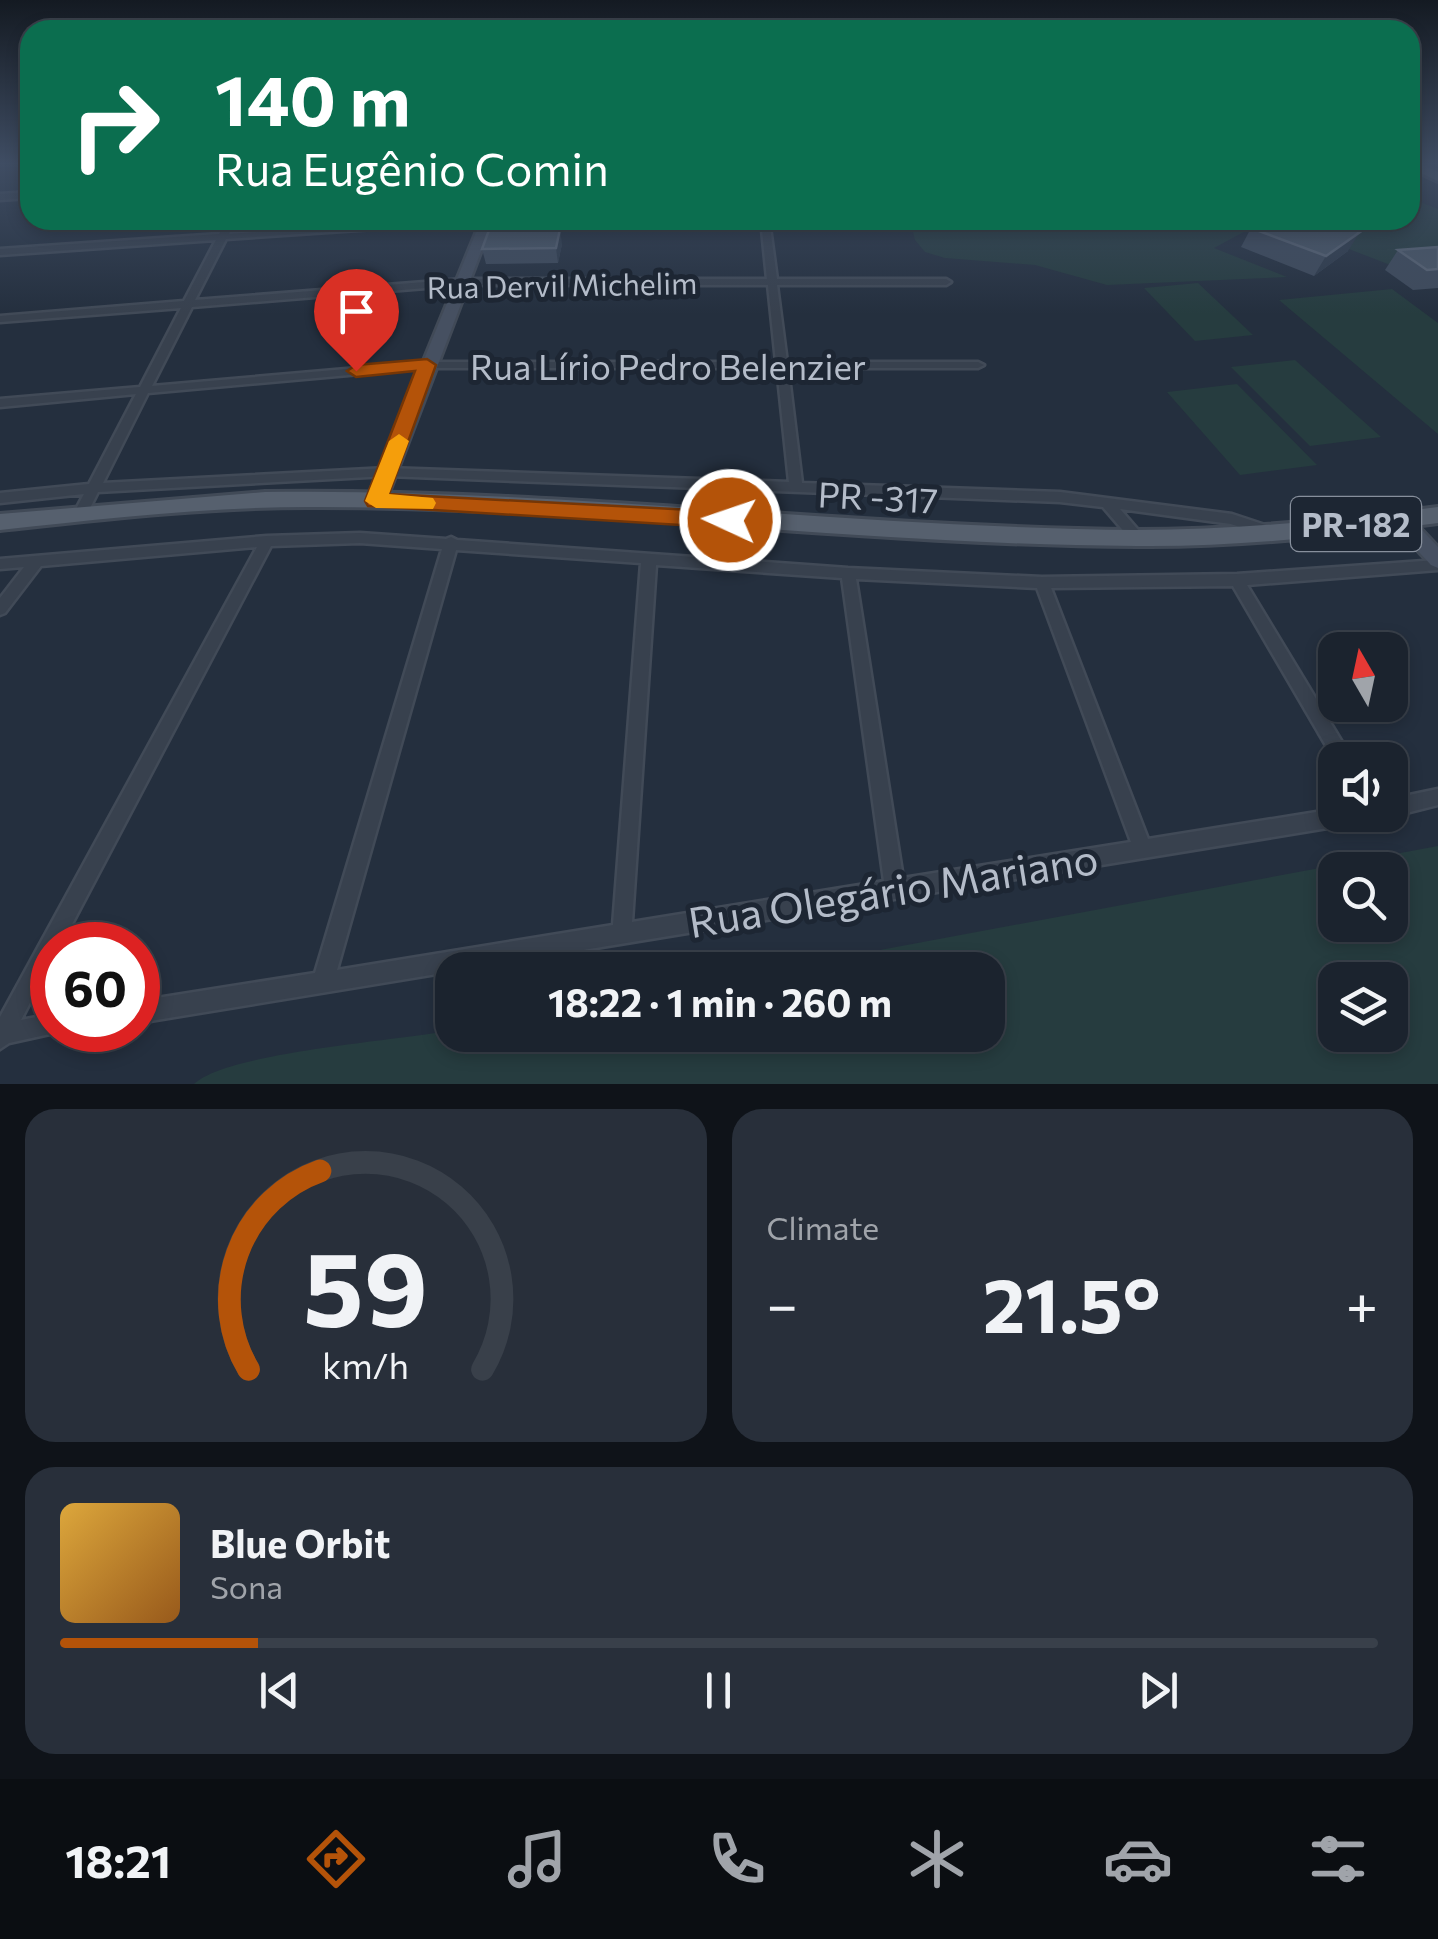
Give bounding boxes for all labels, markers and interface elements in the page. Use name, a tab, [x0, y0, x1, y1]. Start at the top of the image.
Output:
text: 140 m	[215, 55, 411, 140]
icon: right	[50, 60, 180, 190]
text: Rua Eugênio Comin	[215, 140, 609, 195]
street label: Rua Dervil Michelim	[427, 263, 697, 305]
pin	[314, 269, 399, 372]
icon: arrive	[329, 284, 384, 339]
street label: Rua Lírio Pedro Belenzier	[470, 344, 866, 387]
position arrow	[678, 468, 782, 572]
street label: PR -317	[817, 471, 939, 521]
road number: PR-182	[1291, 497, 1421, 551]
north arrow	[1318, 632, 1408, 722]
map controls	[1318, 632, 1408, 1052]
button: sound	[1318, 742, 1408, 832]
street label: Rua Olegário Mariano	[685, 831, 1101, 947]
button: search	[1318, 852, 1408, 942]
speed limit sign: 60	[30, 922, 160, 1052]
button: layers	[1318, 962, 1408, 1052]
text: 18:22 · 1 min · 260 m	[548, 978, 892, 1025]
text: Climate	[767, 1207, 879, 1247]
text: 59	[303, 1221, 428, 1348]
text: 21.5°	[983, 1257, 1161, 1348]
text: −	[767, 1269, 798, 1336]
text: +	[1346, 1269, 1378, 1336]
text: km/h	[322, 1343, 409, 1386]
text: Blue Orbit	[210, 1519, 390, 1566]
text: Sona	[210, 1566, 283, 1606]
icon: previous	[252, 1663, 307, 1718]
icon: pause	[691, 1663, 746, 1718]
icon: next	[1131, 1663, 1186, 1718]
icon: directions	[301, 1824, 371, 1894]
icon: music	[502, 1824, 572, 1894]
icon: phone	[702, 1824, 772, 1894]
icon: climate	[902, 1824, 972, 1894]
icon: car	[1103, 1824, 1173, 1894]
icon: filters	[1303, 1824, 1373, 1894]
text: 18:21	[65, 1832, 171, 1887]

